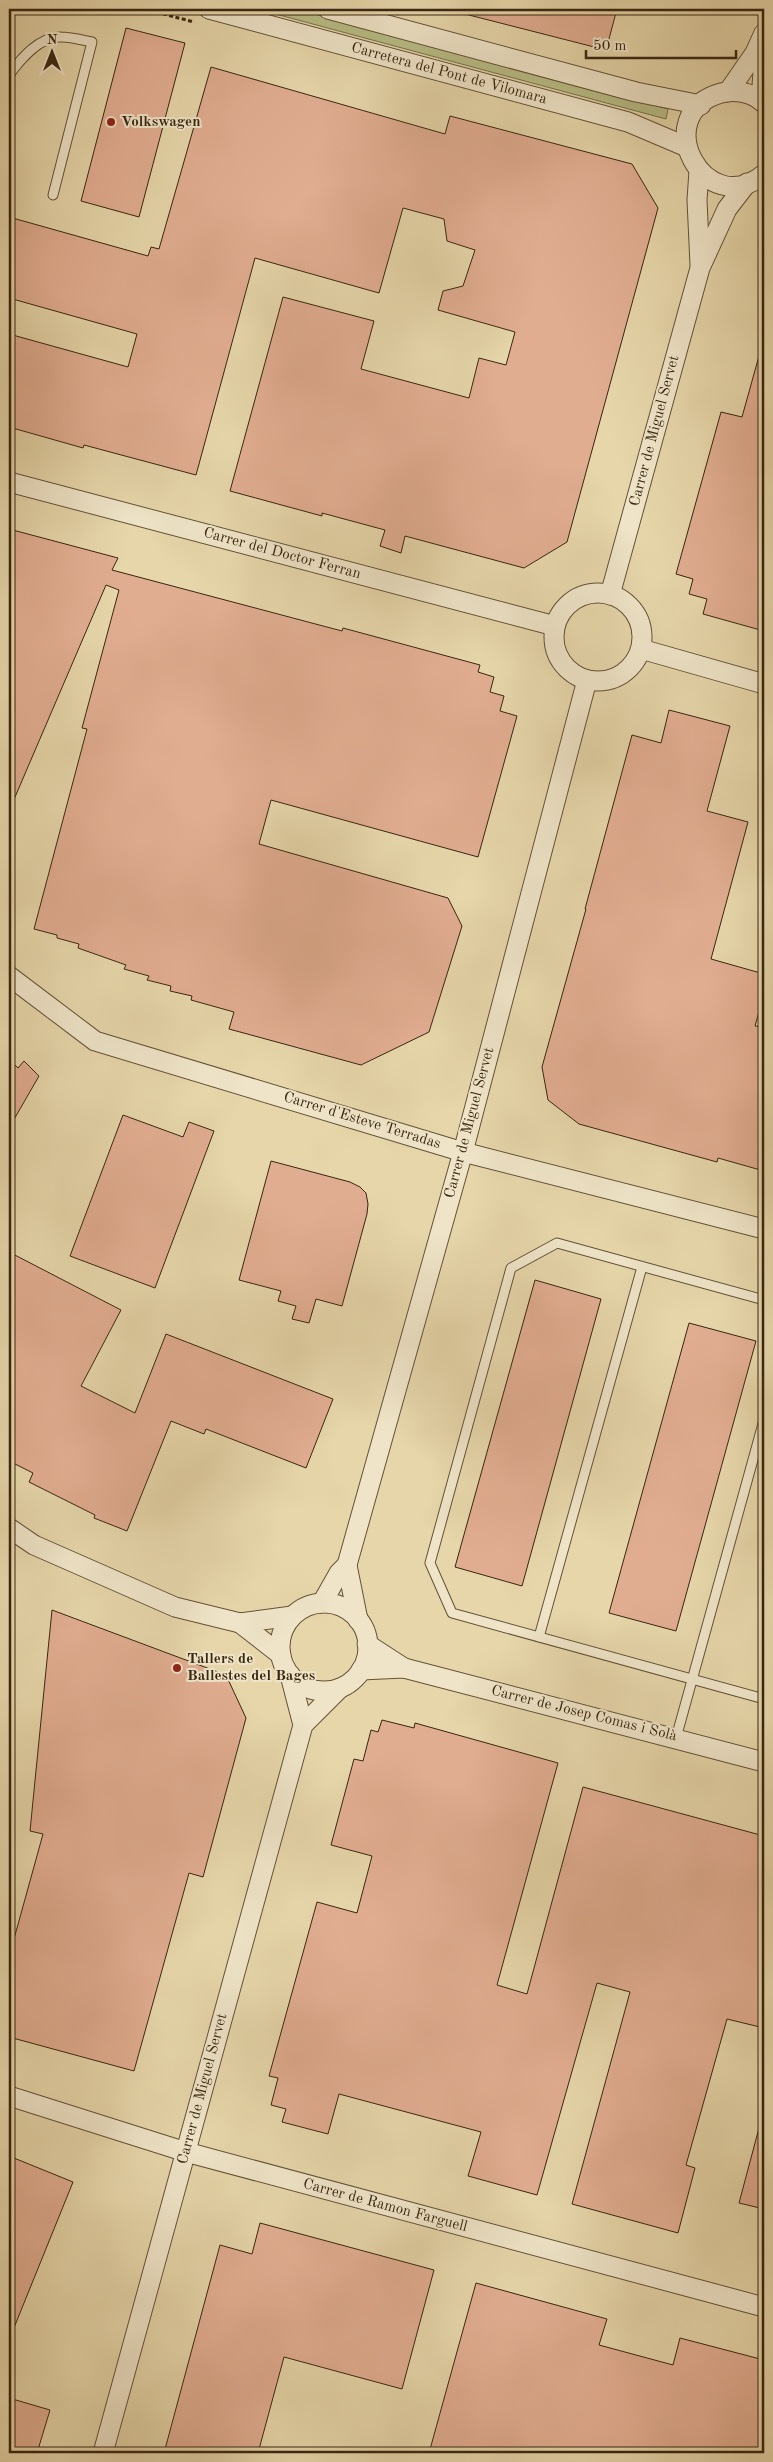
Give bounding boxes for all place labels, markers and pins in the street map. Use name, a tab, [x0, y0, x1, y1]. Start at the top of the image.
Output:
place label: Volkswagen	[121, 115, 201, 130]
marker: Volkswagen	[105, 116, 117, 128]
place label: Tallers de Ballestes del Bages	[187, 1652, 315, 1684]
marker: Tallers de Ballestes del Bages	[171, 1662, 183, 1674]

